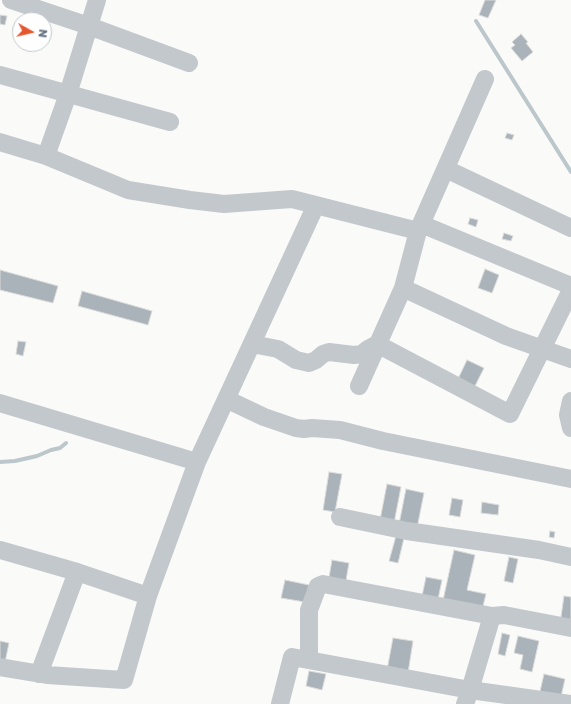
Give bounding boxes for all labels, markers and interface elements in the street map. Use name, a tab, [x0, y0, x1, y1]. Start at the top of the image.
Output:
north arrow	[12, 12, 52, 52]
text: N	[36, 29, 50, 39]

